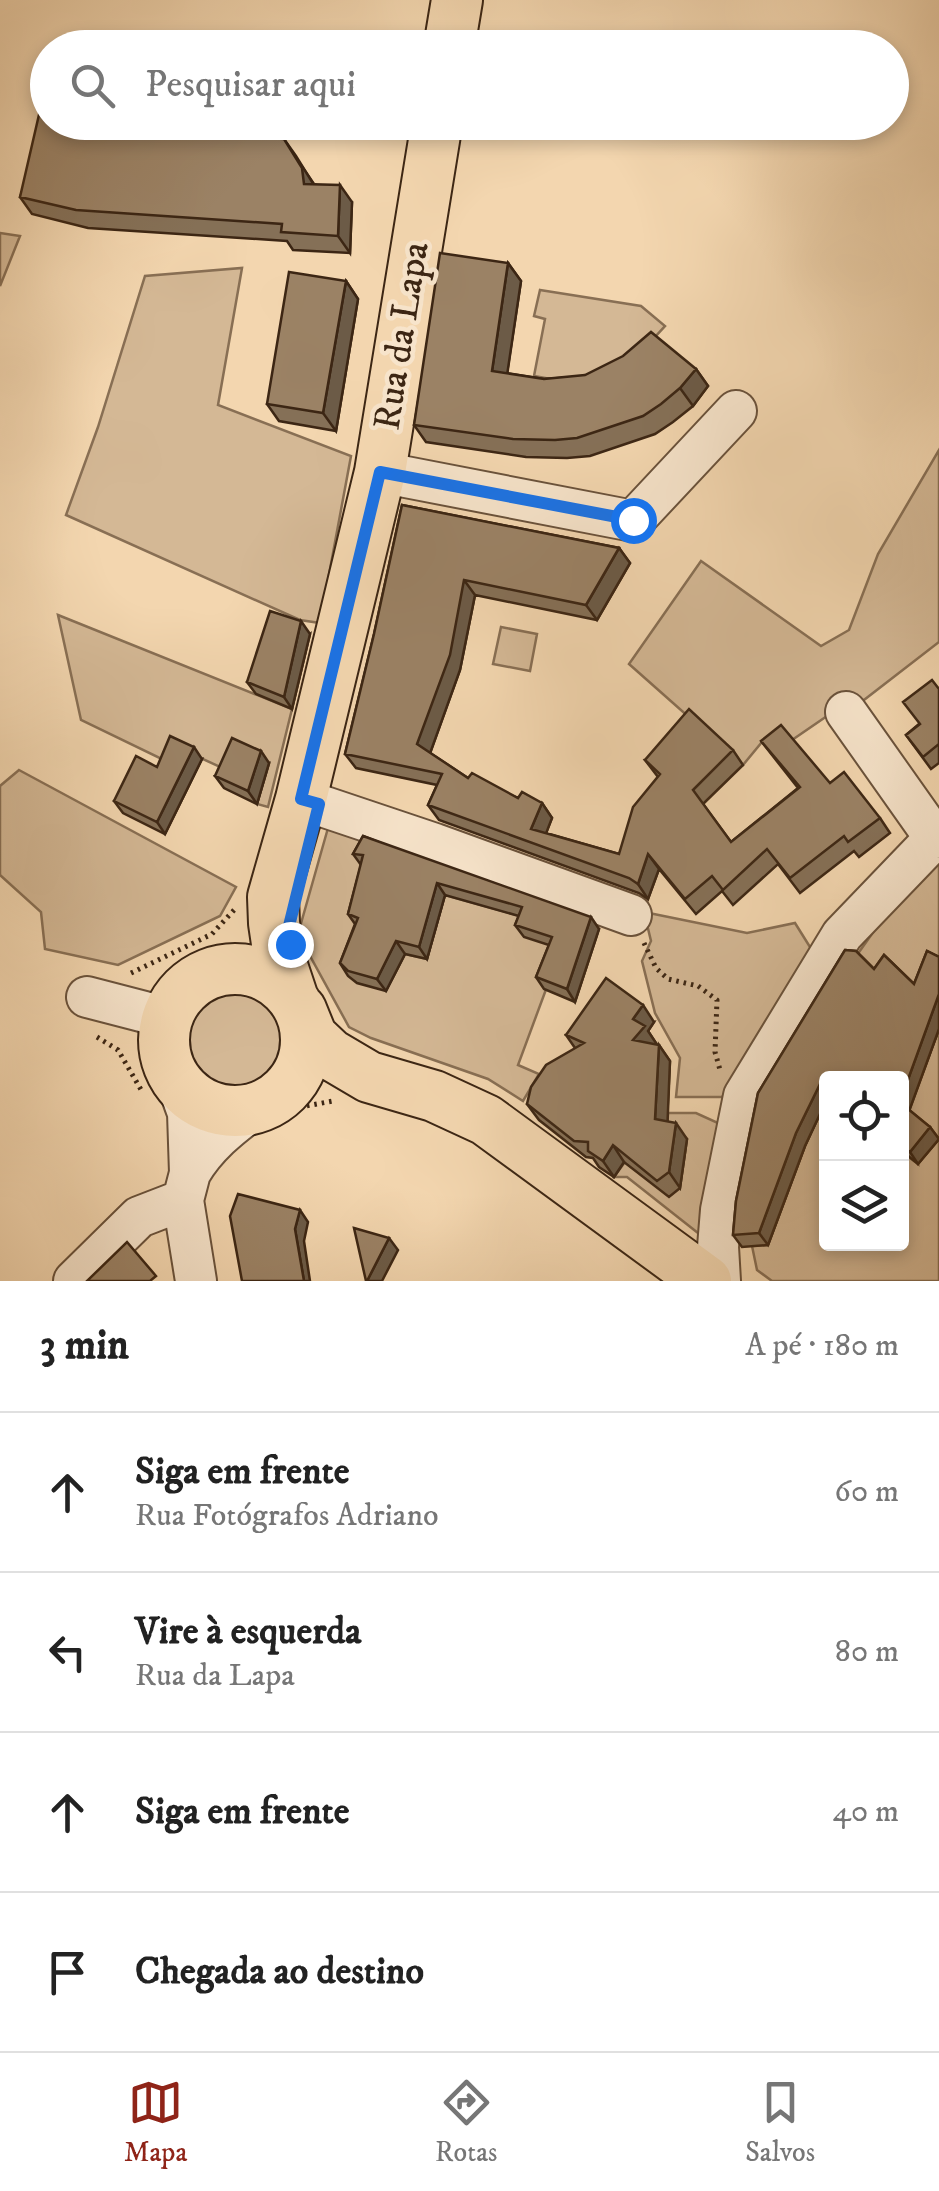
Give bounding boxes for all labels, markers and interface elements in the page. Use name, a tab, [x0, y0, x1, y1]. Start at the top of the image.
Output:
search box	[30, 30, 909, 140]
icon: search	[65, 58, 120, 113]
text: Pesquisar aqui	[145, 61, 356, 109]
street label: Rua da Lapa	[363, 238, 441, 434]
route start	[611, 498, 657, 544]
route end	[268, 922, 314, 968]
map controls	[819, 1071, 909, 1251]
button: locate	[819, 1071, 909, 1161]
button: layers	[819, 1161, 909, 1251]
text: 3 min	[40, 1320, 129, 1372]
text: A pé · 180 m	[745, 1326, 899, 1366]
text: Siga em frente	[135, 1448, 349, 1496]
icon: ahead	[40, 1465, 95, 1520]
text: 60 m	[834, 1472, 899, 1512]
text: Rua Fotógrafos Adriano	[135, 1496, 439, 1536]
text: Vire à esquerda	[135, 1608, 361, 1656]
icon: left	[40, 1625, 95, 1680]
text: 80 m	[835, 1632, 899, 1672]
text: Rua da Lapa	[135, 1656, 295, 1696]
icon: ahead	[40, 1785, 95, 1840]
text: Siga em frente	[135, 1788, 349, 1836]
text: 40 m	[832, 1792, 899, 1832]
icon: arrive	[40, 1945, 95, 2000]
text: Chegada ao destino	[135, 1948, 424, 1996]
tab: Mapa	[124, 2075, 187, 2170]
tab: Rotas	[435, 2075, 497, 2170]
tab: Salvos	[745, 2075, 815, 2170]

